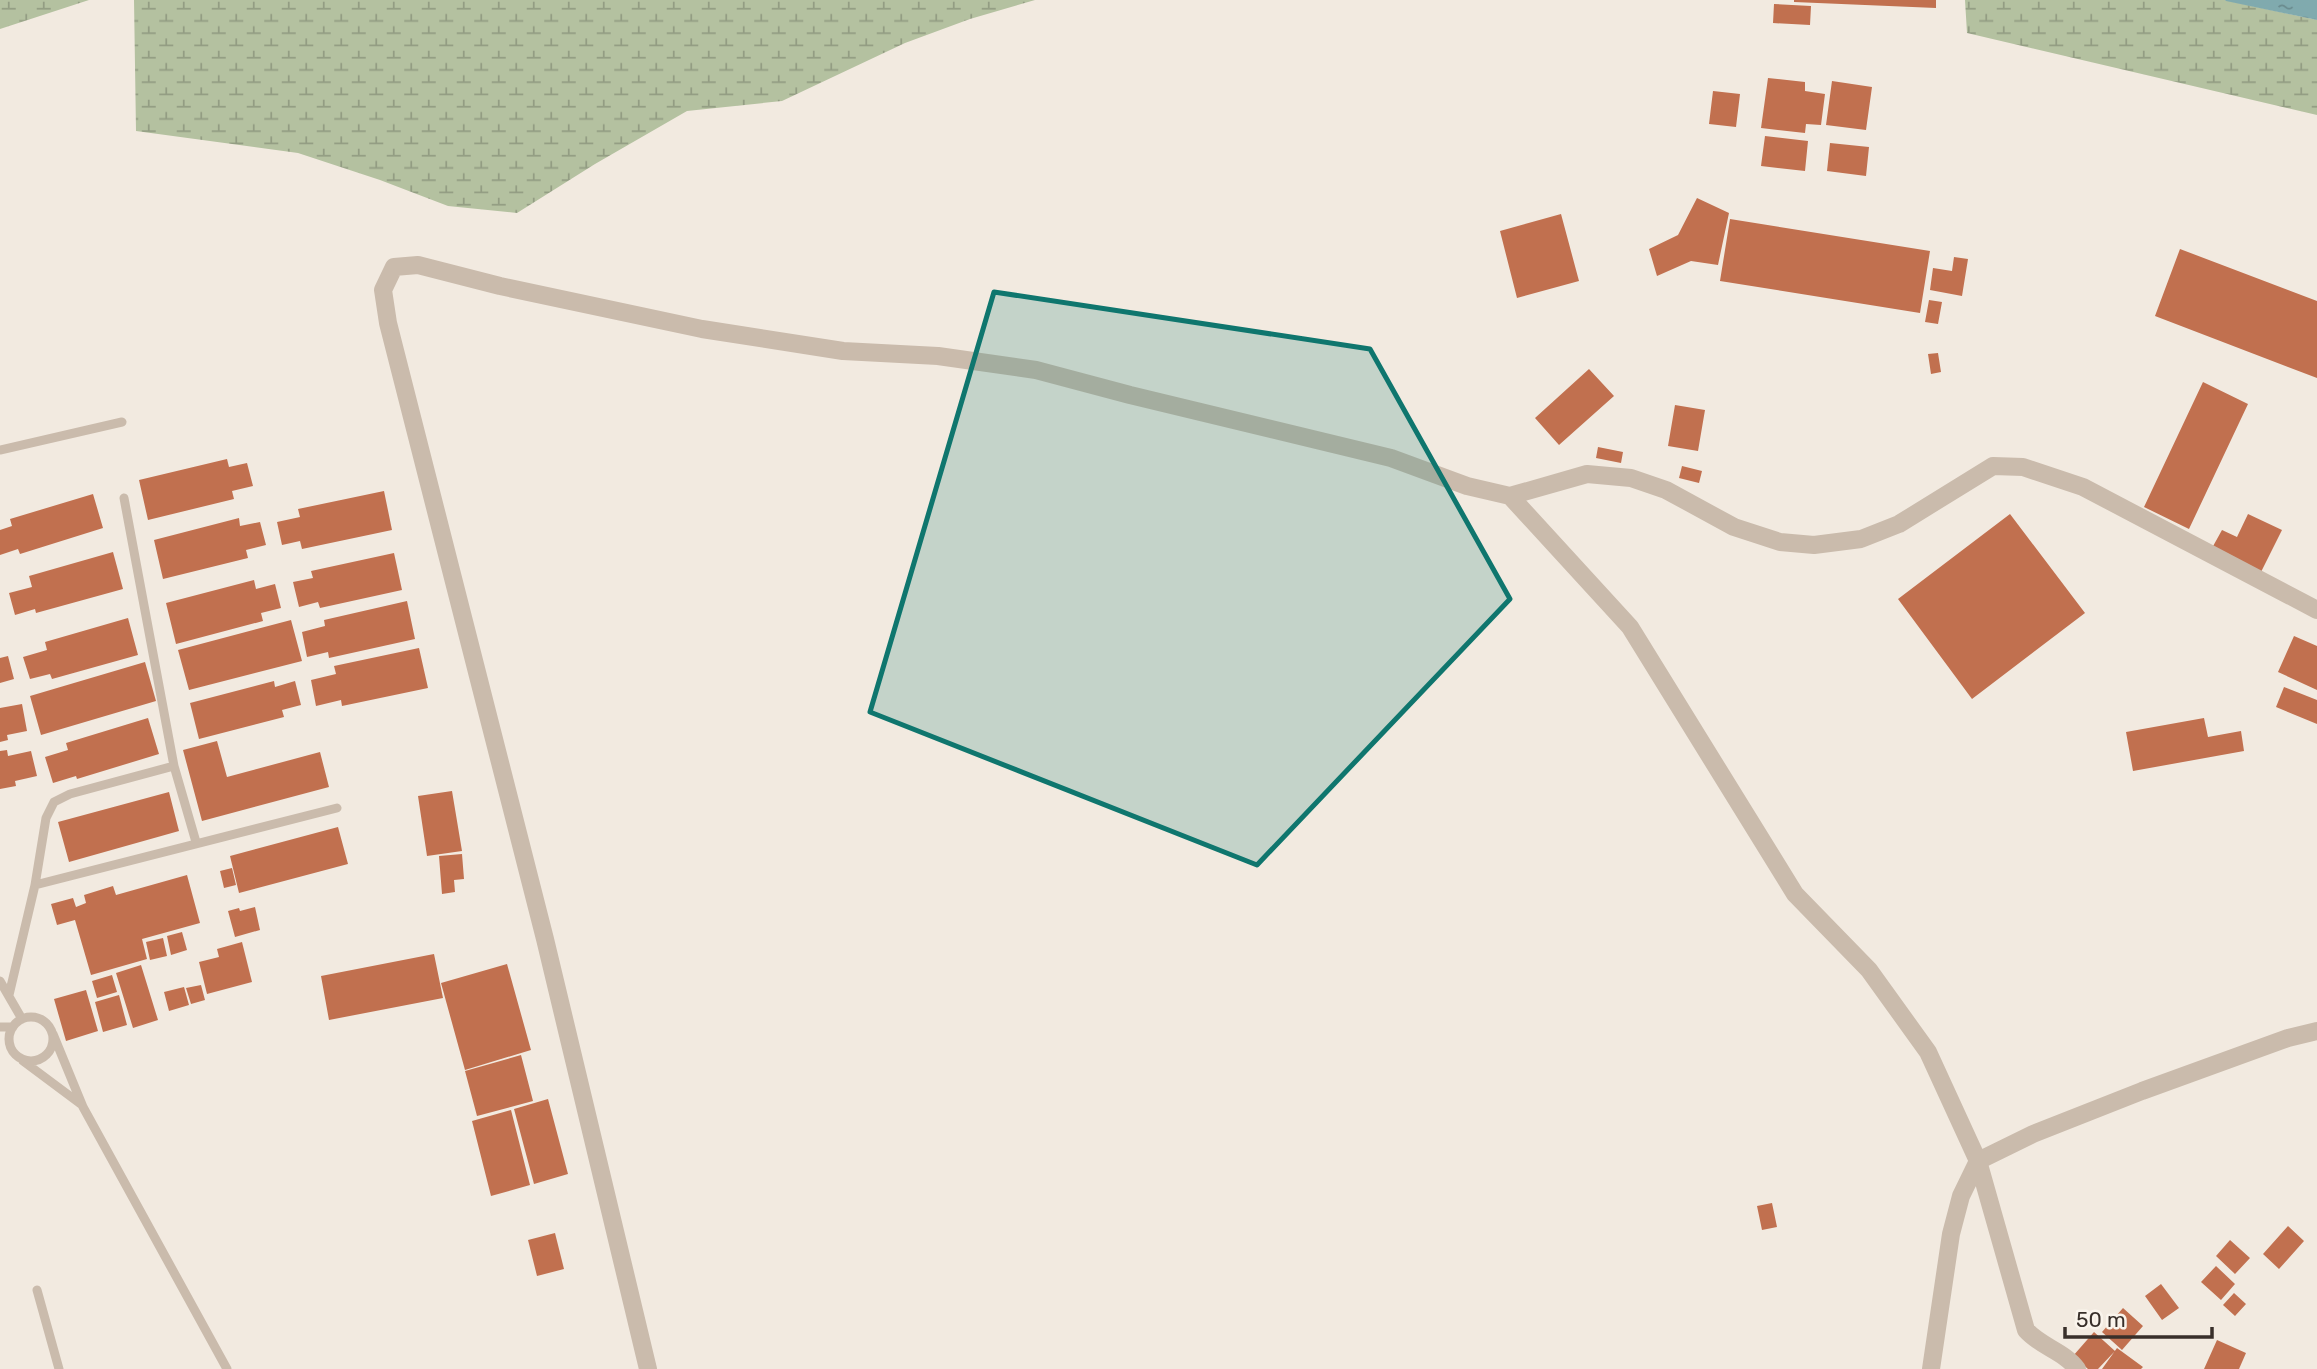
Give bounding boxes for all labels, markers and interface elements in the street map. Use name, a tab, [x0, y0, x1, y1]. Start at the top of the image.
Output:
scale bar	[2065, 1296, 2212, 1340]
text: 50 m	[2076, 1307, 2126, 1332]

